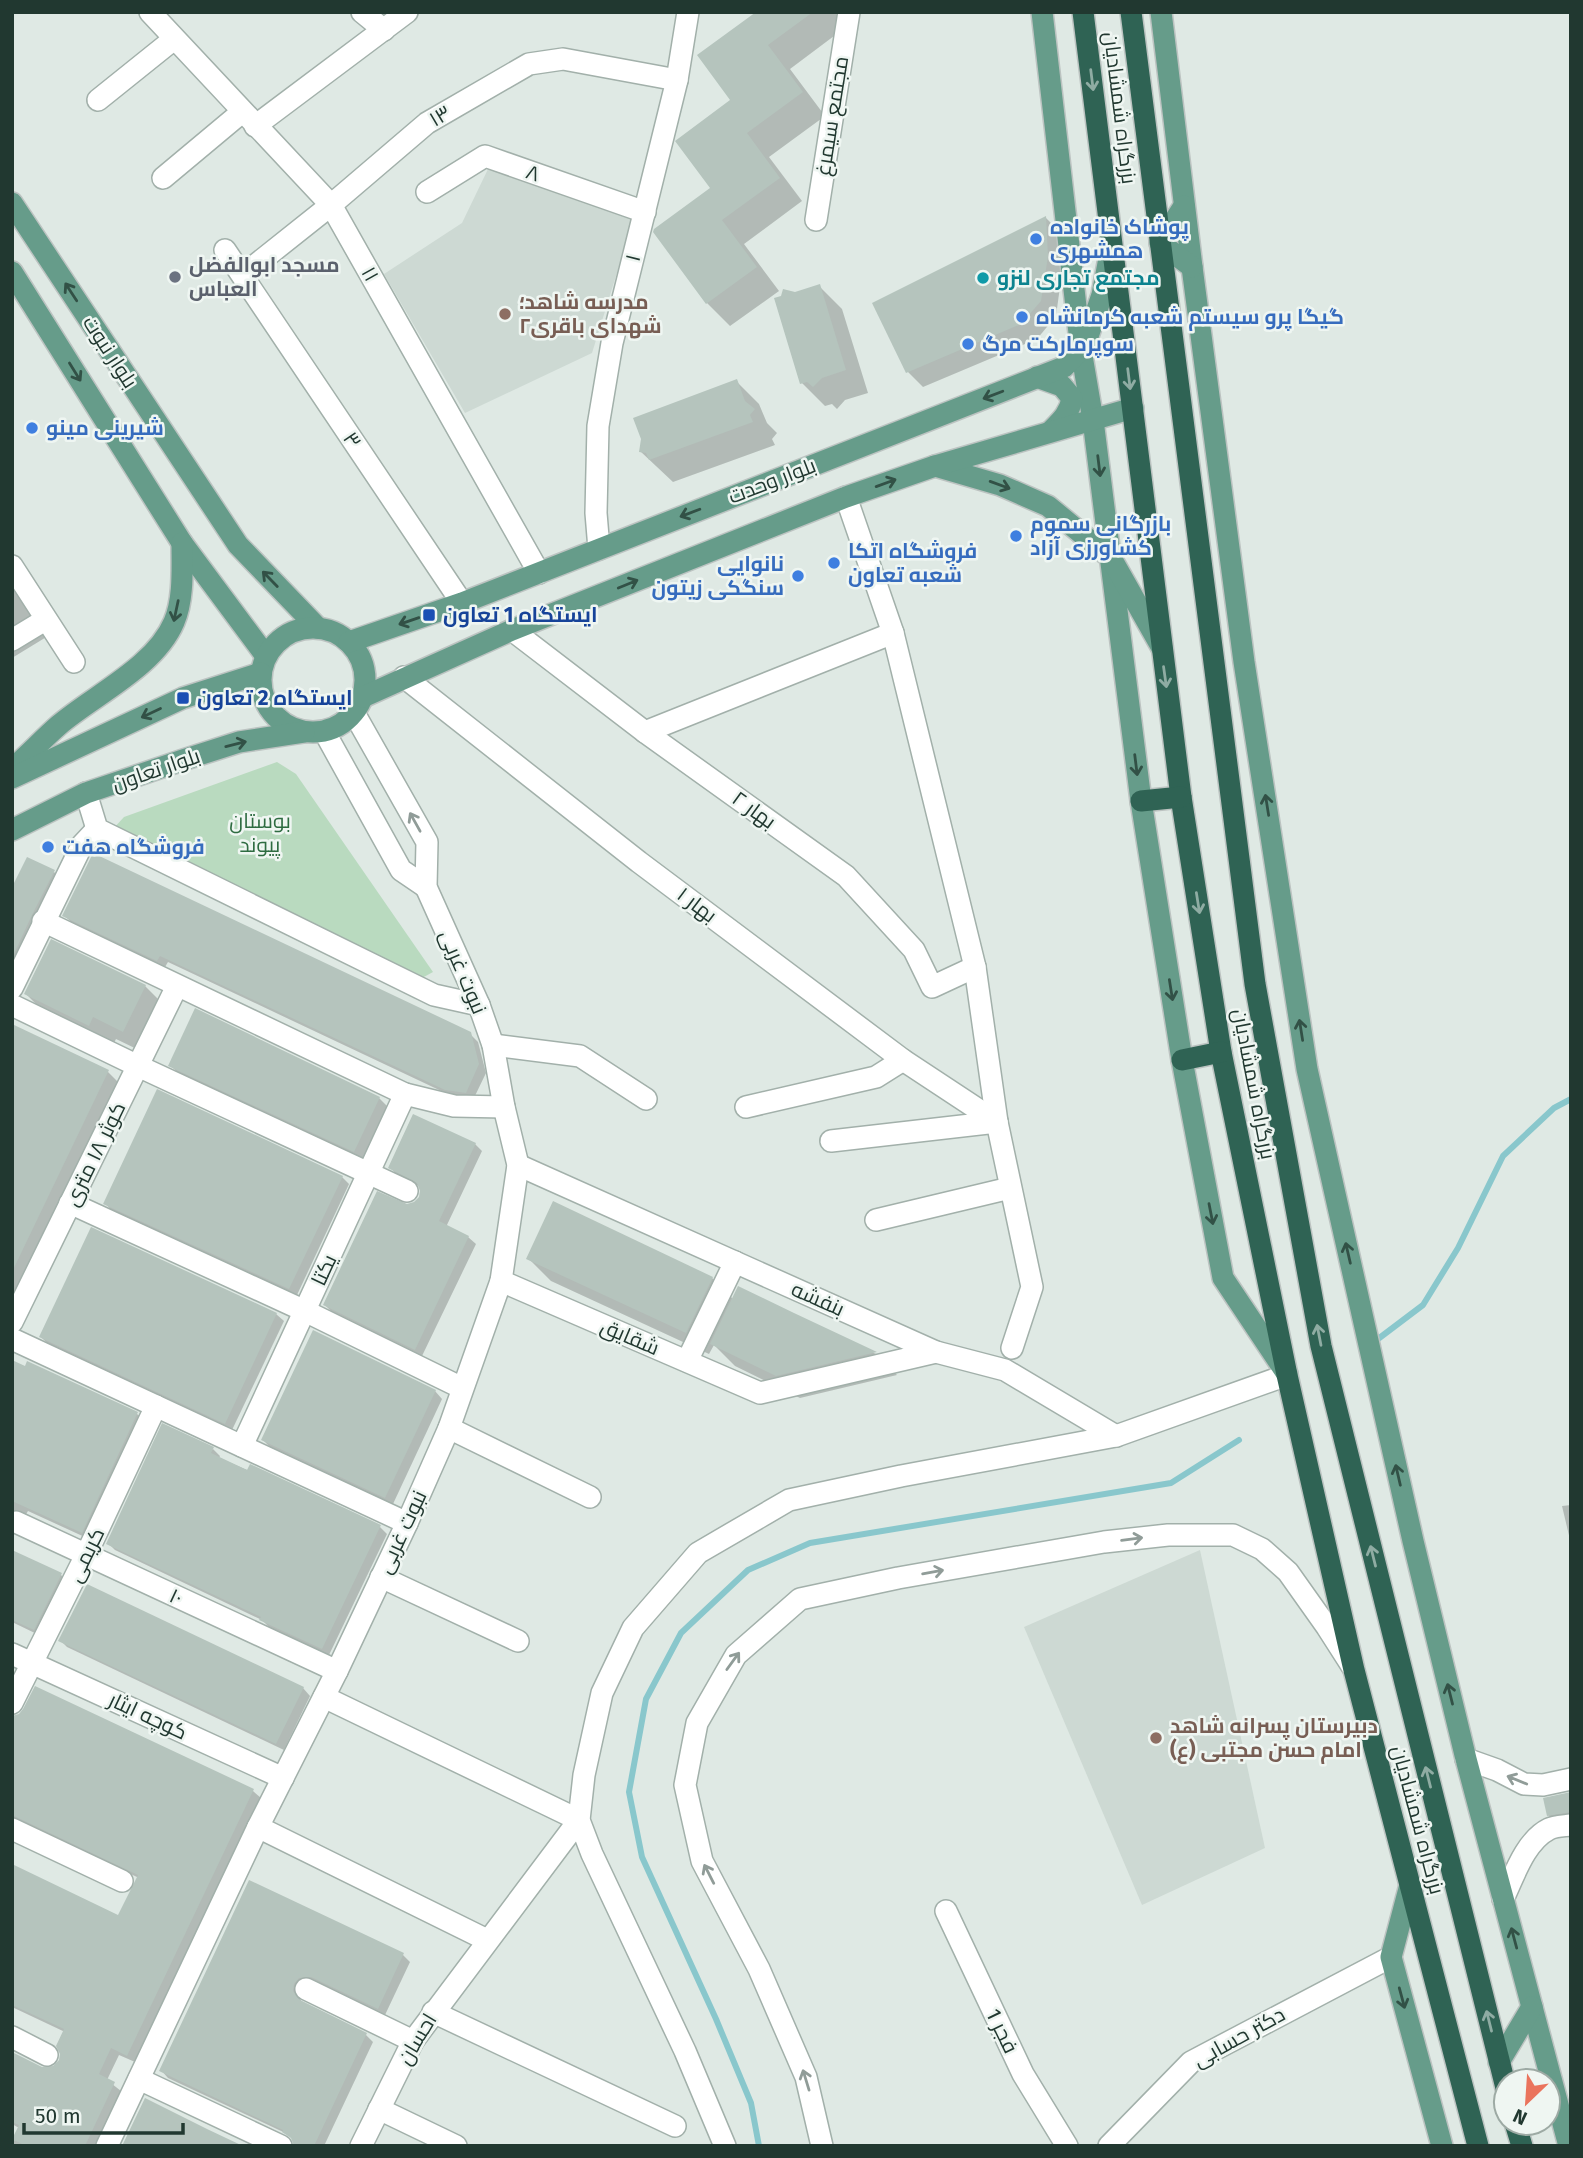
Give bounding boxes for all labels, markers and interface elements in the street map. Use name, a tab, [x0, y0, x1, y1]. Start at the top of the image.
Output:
street label: بزرگراه شمشادیان	[1098, 30, 1142, 186]
street label: مجتمع سیمرغ	[810, 54, 855, 178]
one-way arrow	[1085, 68, 1098, 91]
street label: ۱۳	[424, 100, 456, 132]
street label: ۸	[523, 159, 543, 187]
place label: پوشاک خانواده همشهری	[1050, 214, 1189, 264]
marker: پوشاک خانواده همشهری	[1028, 231, 1044, 247]
place label: مسجد ابوالفضل العباس	[189, 252, 340, 302]
street label: ۱	[620, 252, 646, 264]
street label: ۱۱	[355, 262, 385, 286]
place label: مجتمع تجاری لنزو	[997, 265, 1160, 292]
marker: مسجد ابوالفضل العباس	[167, 269, 183, 285]
marker: مجتمع تجاری لنزو	[975, 270, 991, 286]
one-way arrow	[64, 283, 78, 302]
place label: مدرسه شاهد؛ شهدای باقری۲	[519, 289, 661, 339]
place label: گیگا پرو سیستم شعبه کرمانشاه	[1036, 304, 1344, 332]
marker: مدرسه شاهد؛ شهدای باقری۲	[497, 306, 513, 322]
marker: گیگا پرو سیستم شعبه کرمانشاه	[1014, 309, 1030, 325]
street label: بلوار نبوت	[77, 311, 143, 393]
place label: سوپرمارکت مرگ	[982, 331, 1134, 359]
marker: سوپرمارکت مرگ	[960, 336, 976, 352]
one-way arrow	[68, 361, 82, 381]
one-way arrow	[1123, 367, 1136, 389]
one-way arrow	[983, 389, 1004, 402]
place label: شیرینی مینو	[46, 415, 164, 441]
marker: شیرینی مینو	[24, 420, 40, 436]
street label: ۳	[337, 427, 367, 453]
street label: بلوار وحدت	[724, 452, 820, 510]
one-way arrow	[1093, 454, 1106, 477]
one-way arrow	[874, 476, 896, 488]
one-way arrow	[989, 480, 1011, 493]
one-way arrow	[679, 508, 701, 521]
place label: بازرگانی سموم کشاورزی آزاد	[1030, 511, 1171, 561]
marker: بازرگانی سموم کشاورزی آزاد	[1008, 528, 1024, 544]
place label: فروشگاه اتکا شعبه تعاون	[848, 538, 977, 588]
place label: نانوایی سنگکی زیتون	[652, 551, 784, 601]
marker: فروشگاه اتکا شعبه تعاون	[826, 555, 842, 571]
marker: نانوایی سنگکی زیتون	[790, 568, 806, 584]
one-way arrow	[262, 571, 279, 588]
one-way arrow	[617, 576, 639, 589]
one-way arrow	[169, 599, 182, 621]
place label: ایستگاه 1 تعاون	[443, 602, 598, 628]
marker: ایستگاه 1 تعاون	[421, 607, 437, 623]
one-way arrow	[398, 615, 420, 628]
one-way arrow	[1159, 666, 1172, 688]
place label: ایستگاه 2 تعاون	[197, 685, 353, 711]
marker: ایستگاه 2 تعاون	[175, 690, 191, 706]
one-way arrow	[141, 707, 162, 720]
one-way arrow	[224, 737, 246, 750]
street label: بلوار تعاون	[108, 743, 204, 797]
one-way arrow	[1130, 753, 1143, 776]
street label: بهار ۲	[727, 785, 781, 835]
one-way arrow	[1260, 794, 1273, 817]
park label: بوستان پیوند	[229, 808, 291, 859]
one-way arrow	[408, 812, 422, 832]
place label: فروشگاه هفت	[62, 834, 205, 860]
marker: فروشگاه هفت	[40, 839, 56, 855]
street label: بهار ۱	[672, 882, 722, 928]
one-way arrow	[1192, 891, 1205, 913]
street label: نبوت غربی	[434, 926, 492, 1018]
one-way arrow	[1165, 978, 1178, 1001]
street label: بزرگراه شمشادیان	[1227, 1006, 1281, 1162]
one-way arrow	[1294, 1019, 1307, 1042]
street label: کوثر ۱۸ متری	[59, 1098, 131, 1210]
one-way arrow	[1205, 1202, 1218, 1225]
one-way arrow	[1341, 1242, 1355, 1265]
street label: یکتا	[305, 1250, 343, 1290]
street label: بنفشه	[787, 1276, 849, 1322]
street label: شقایق	[597, 1313, 663, 1361]
one-way arrow	[1312, 1324, 1325, 1347]
one-way arrow	[1390, 1464, 1404, 1487]
street label: نبوت غربی	[371, 1486, 433, 1578]
street label: کریمی	[62, 1523, 110, 1587]
one-way arrow	[1120, 1533, 1143, 1546]
one-way arrow	[1366, 1545, 1379, 1568]
one-way arrow	[921, 1565, 944, 1578]
street label: ۱۰	[165, 1583, 187, 1611]
one-way arrow	[726, 1652, 740, 1671]
one-way arrow	[1443, 1683, 1456, 1706]
street label: کوچه ایثار	[103, 1686, 191, 1746]
place label: دبیرستان پسرانه شاهد امام حسن مجتبی (ع)	[1170, 1713, 1378, 1764]
marker: دبیرستان پسرانه شاهد امام حسن مجتبی (ع)	[1148, 1730, 1164, 1746]
street label: بزرگراه شمشادیان	[1386, 1743, 1450, 1897]
one-way arrow	[1421, 1766, 1434, 1789]
one-way arrow	[1507, 1772, 1528, 1785]
one-way arrow	[702, 1864, 716, 1885]
one-way arrow	[1506, 1927, 1519, 1949]
one-way arrow	[1396, 1986, 1409, 2009]
street label: دکتر حسابی	[1188, 2001, 1290, 2073]
street label: فجر 1	[980, 2004, 1024, 2058]
street label: احسان	[392, 2008, 442, 2070]
one-way arrow	[1482, 2011, 1495, 2033]
north arrow	[1492, 2067, 1562, 2137]
one-way arrow	[798, 2069, 811, 2091]
scale bar	[24, 2092, 184, 2136]
text: 50 m	[35, 2103, 81, 2129]
text: N	[1509, 2104, 1531, 2130]

